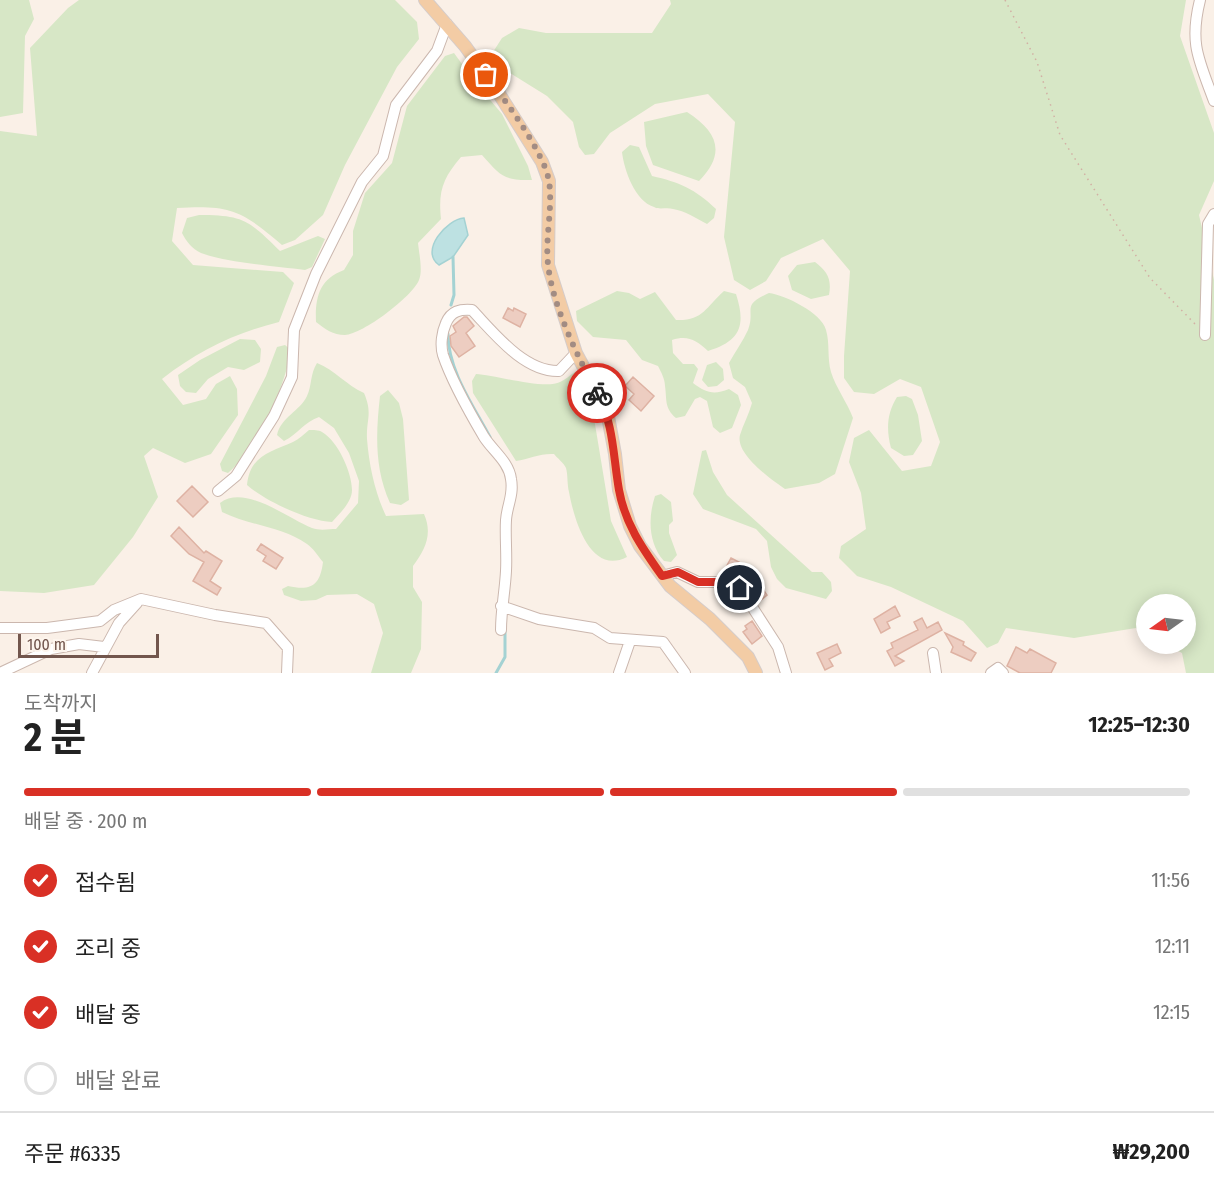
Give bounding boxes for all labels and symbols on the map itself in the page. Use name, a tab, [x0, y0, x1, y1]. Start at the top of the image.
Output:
pin	[460, 49, 511, 100]
courier	[567, 363, 627, 423]
pin	[714, 562, 765, 613]
north arrow	[1136, 594, 1196, 654]
scale bar	[18, 631, 159, 658]

